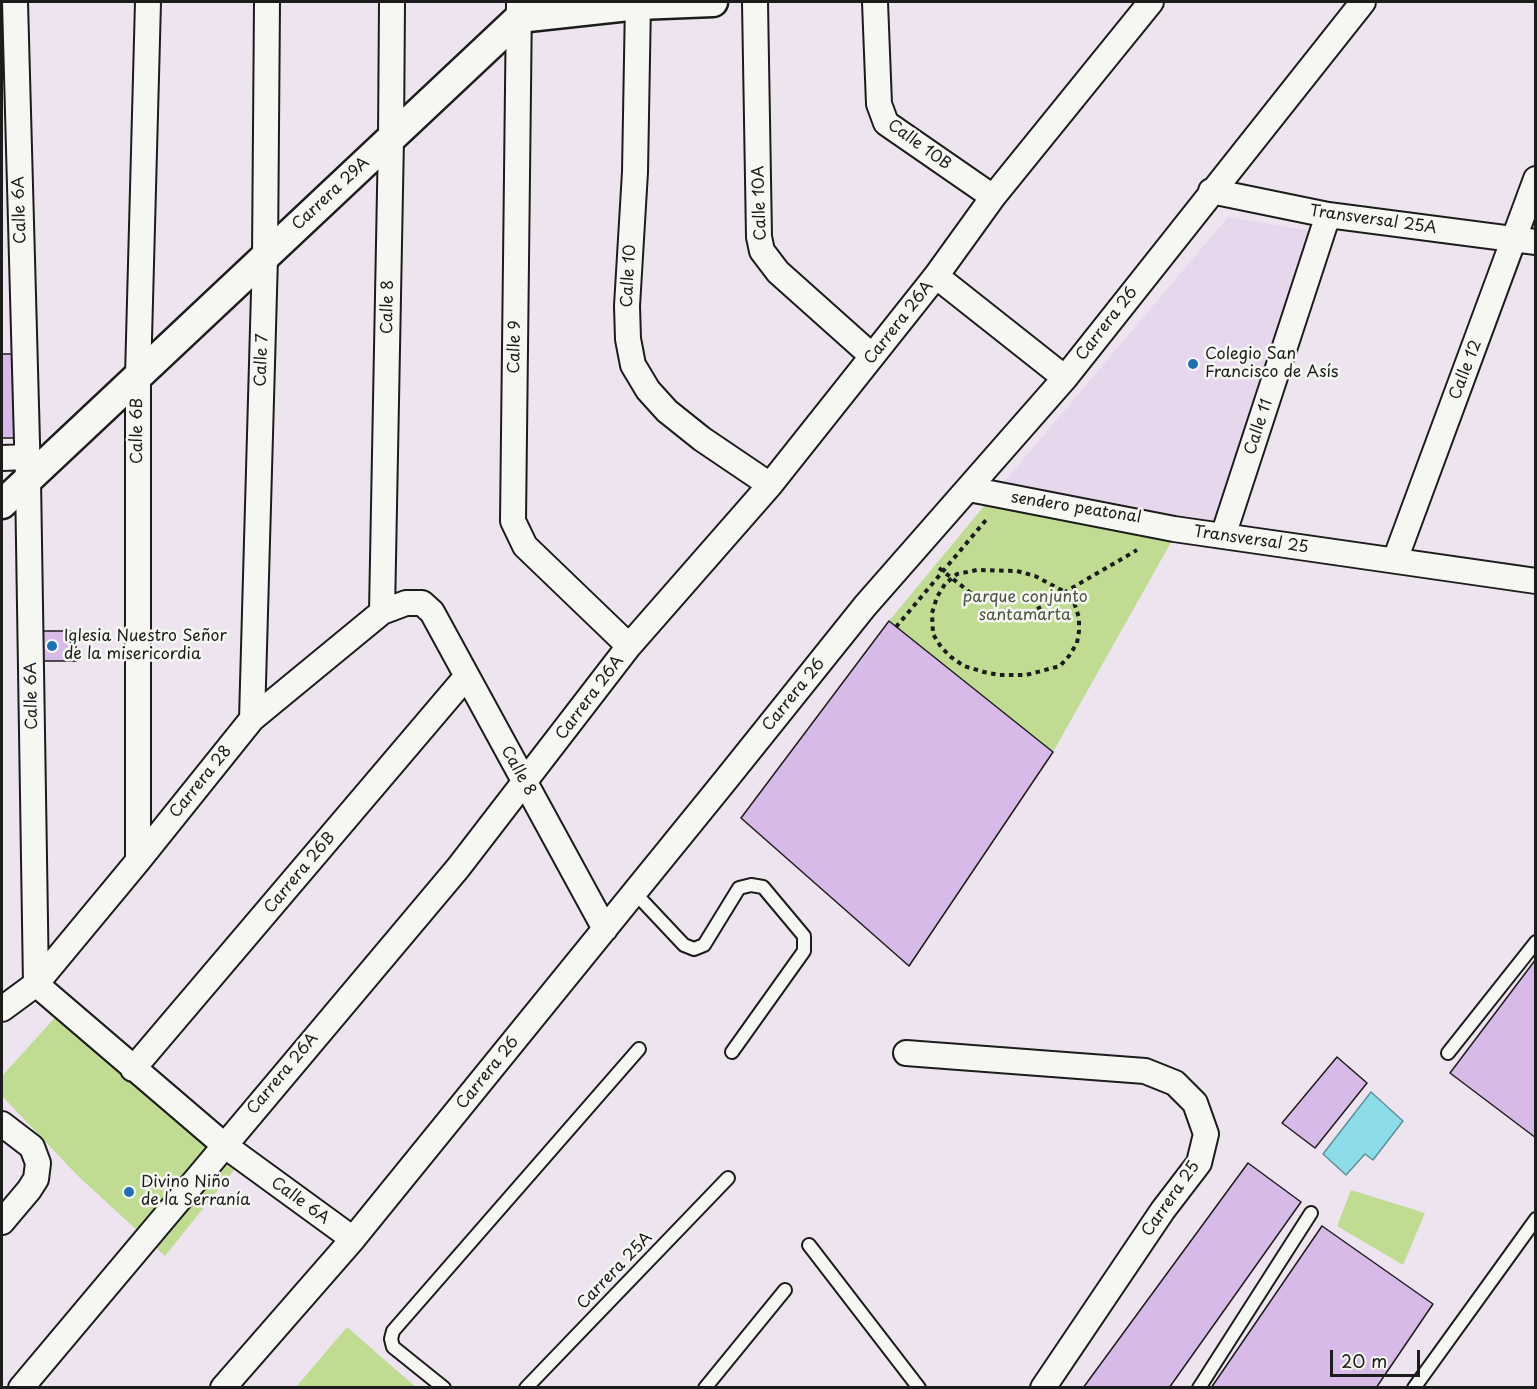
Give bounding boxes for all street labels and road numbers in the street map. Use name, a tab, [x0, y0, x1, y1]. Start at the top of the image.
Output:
street label: Calle 10B	[884, 116, 954, 174]
street label: Carrera 29A	[288, 153, 374, 235]
street label: Calle 10A	[749, 165, 771, 241]
street label: Calle 6A	[9, 176, 31, 244]
street label: Transversal 25A	[1308, 202, 1438, 238]
street label: Calle 10	[618, 244, 640, 308]
street label: Carrera 26A	[860, 277, 938, 369]
street label: Calle 8	[378, 280, 398, 334]
street label: Carrera 26	[1072, 283, 1142, 365]
street label: Calle 9	[505, 320, 525, 374]
street label: Calle 7	[251, 333, 273, 387]
street label: Calle 12	[1446, 337, 1486, 403]
street label: Calle 11	[1241, 397, 1277, 457]
street label: Calle 6B	[128, 398, 148, 464]
street label: sendero peatonal	[1010, 488, 1142, 528]
street label: Transversal 25	[1192, 522, 1310, 558]
street label: Carrera 26A	[552, 652, 628, 744]
street label: Carrera 26	[759, 655, 829, 735]
street label: Calle 6A	[22, 662, 42, 730]
street label: Carrera 28	[166, 742, 236, 822]
street label: Calle 8	[496, 743, 540, 799]
street label: Carrera 26B	[260, 828, 340, 918]
street label: Carrera 26A	[243, 1029, 323, 1119]
street label: Carrera 26	[453, 1033, 523, 1113]
street label: Carrera 25	[1138, 1158, 1204, 1240]
street label: Calle 6A	[267, 1173, 333, 1229]
street label: Carrera 25A	[573, 1228, 657, 1314]

